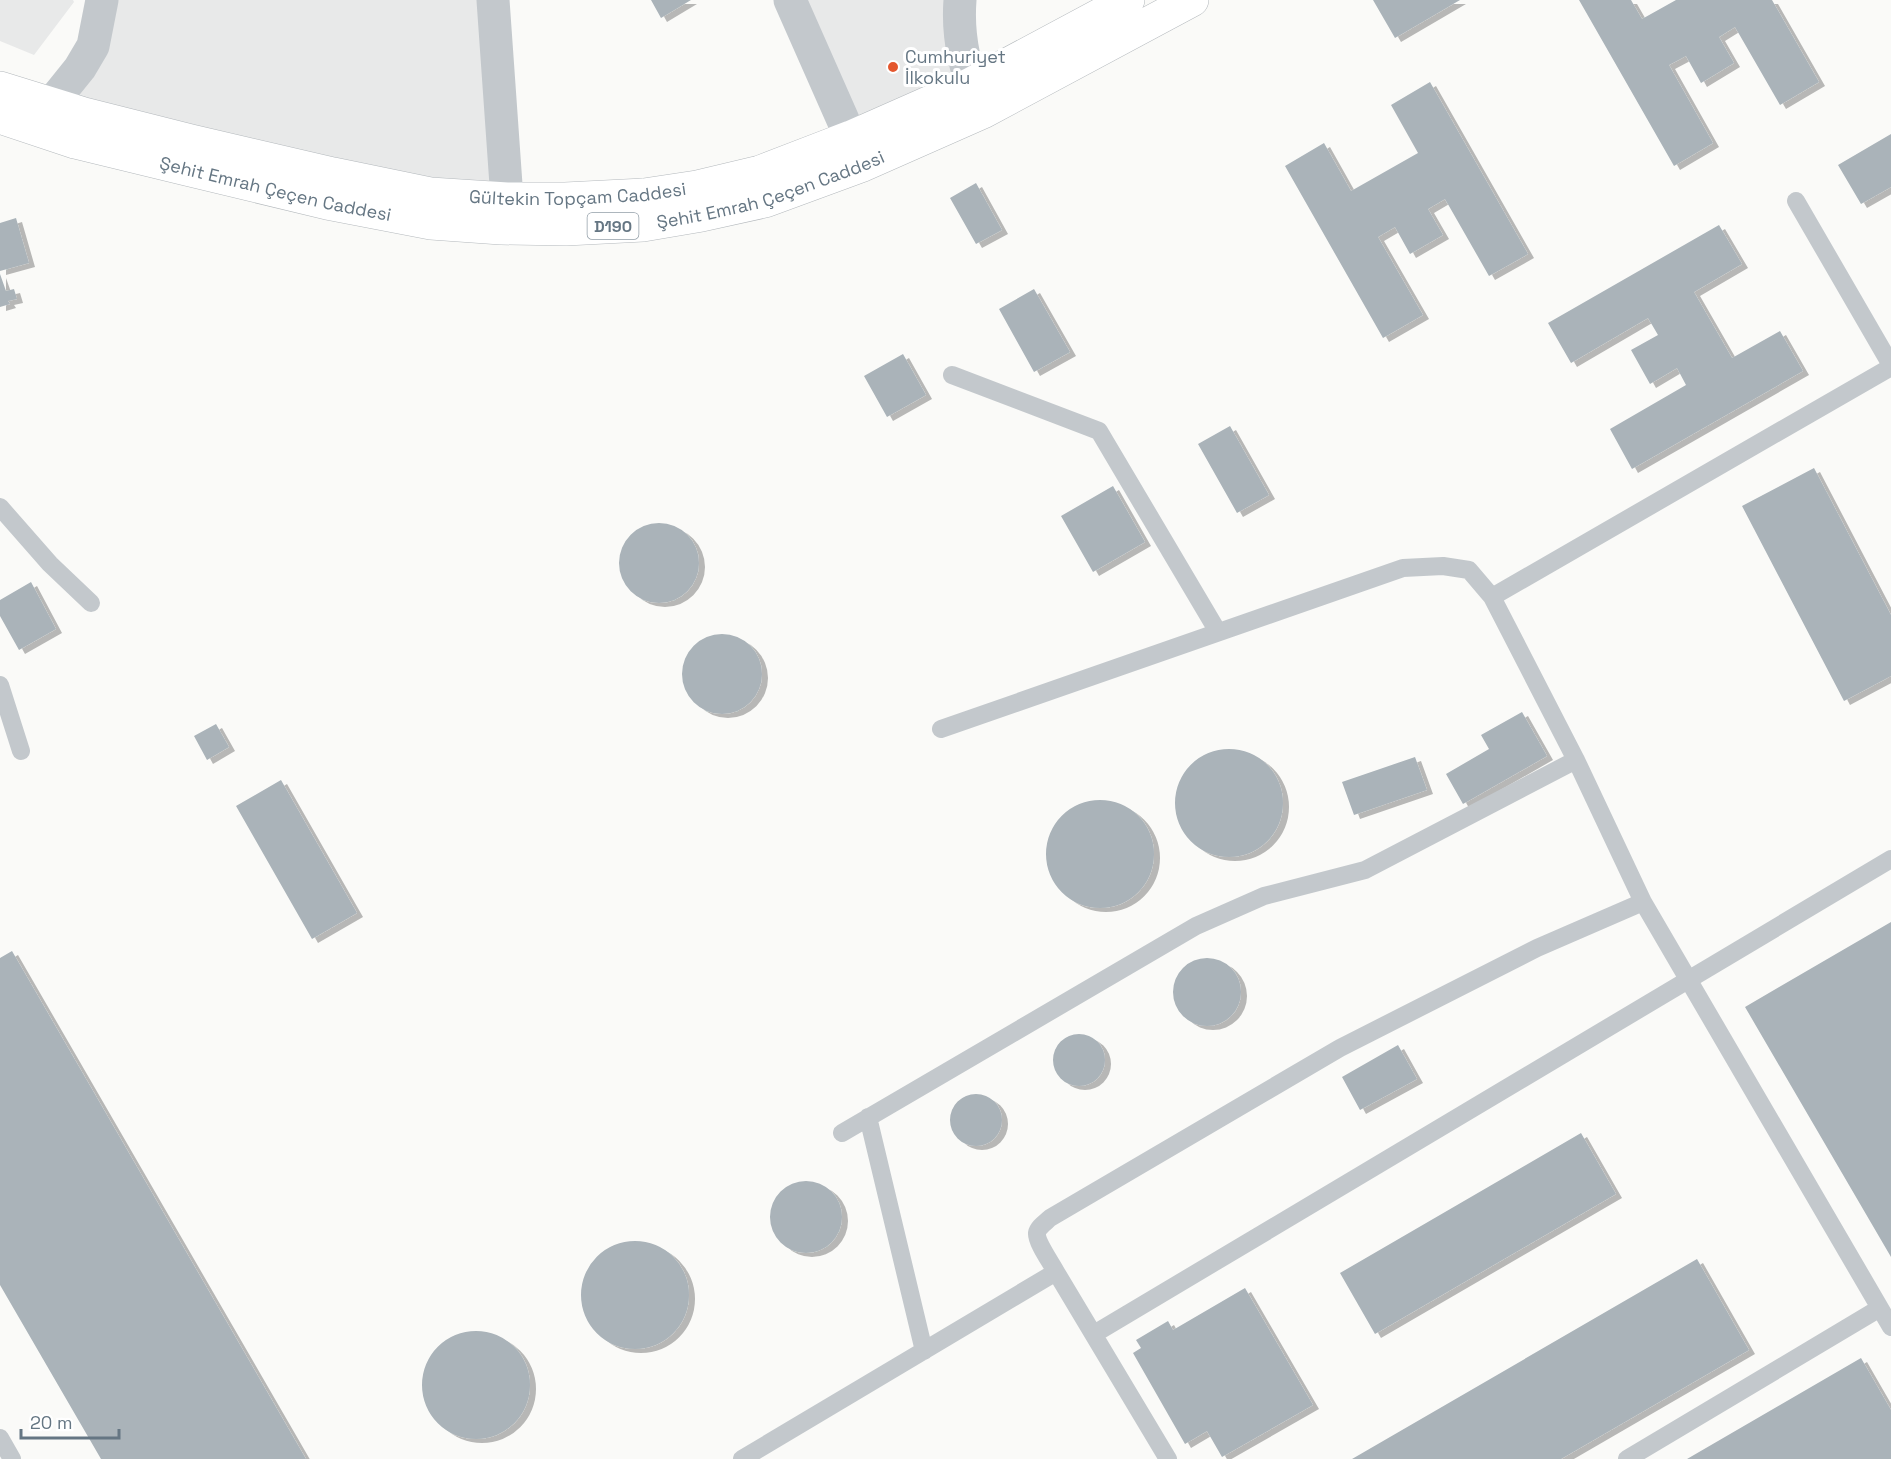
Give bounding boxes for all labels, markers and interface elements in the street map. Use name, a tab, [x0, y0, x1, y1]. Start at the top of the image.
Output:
place label: Cumhuriyet İlkokulu	[905, 45, 1006, 89]
marker: Cumhuriyet İlkokulu	[886, 60, 900, 74]
street label: Şehit Emrah Çeçen Caddesi	[655, 145, 888, 234]
street label: Şehit Emrah Çeçen Caddesi	[157, 151, 393, 226]
street label: Gültekin Topçam Caddesi	[468, 177, 688, 210]
road number: D190	[588, 213, 638, 239]
scale bar	[21, 1402, 118, 1440]
text: 20 m	[30, 1411, 73, 1434]

